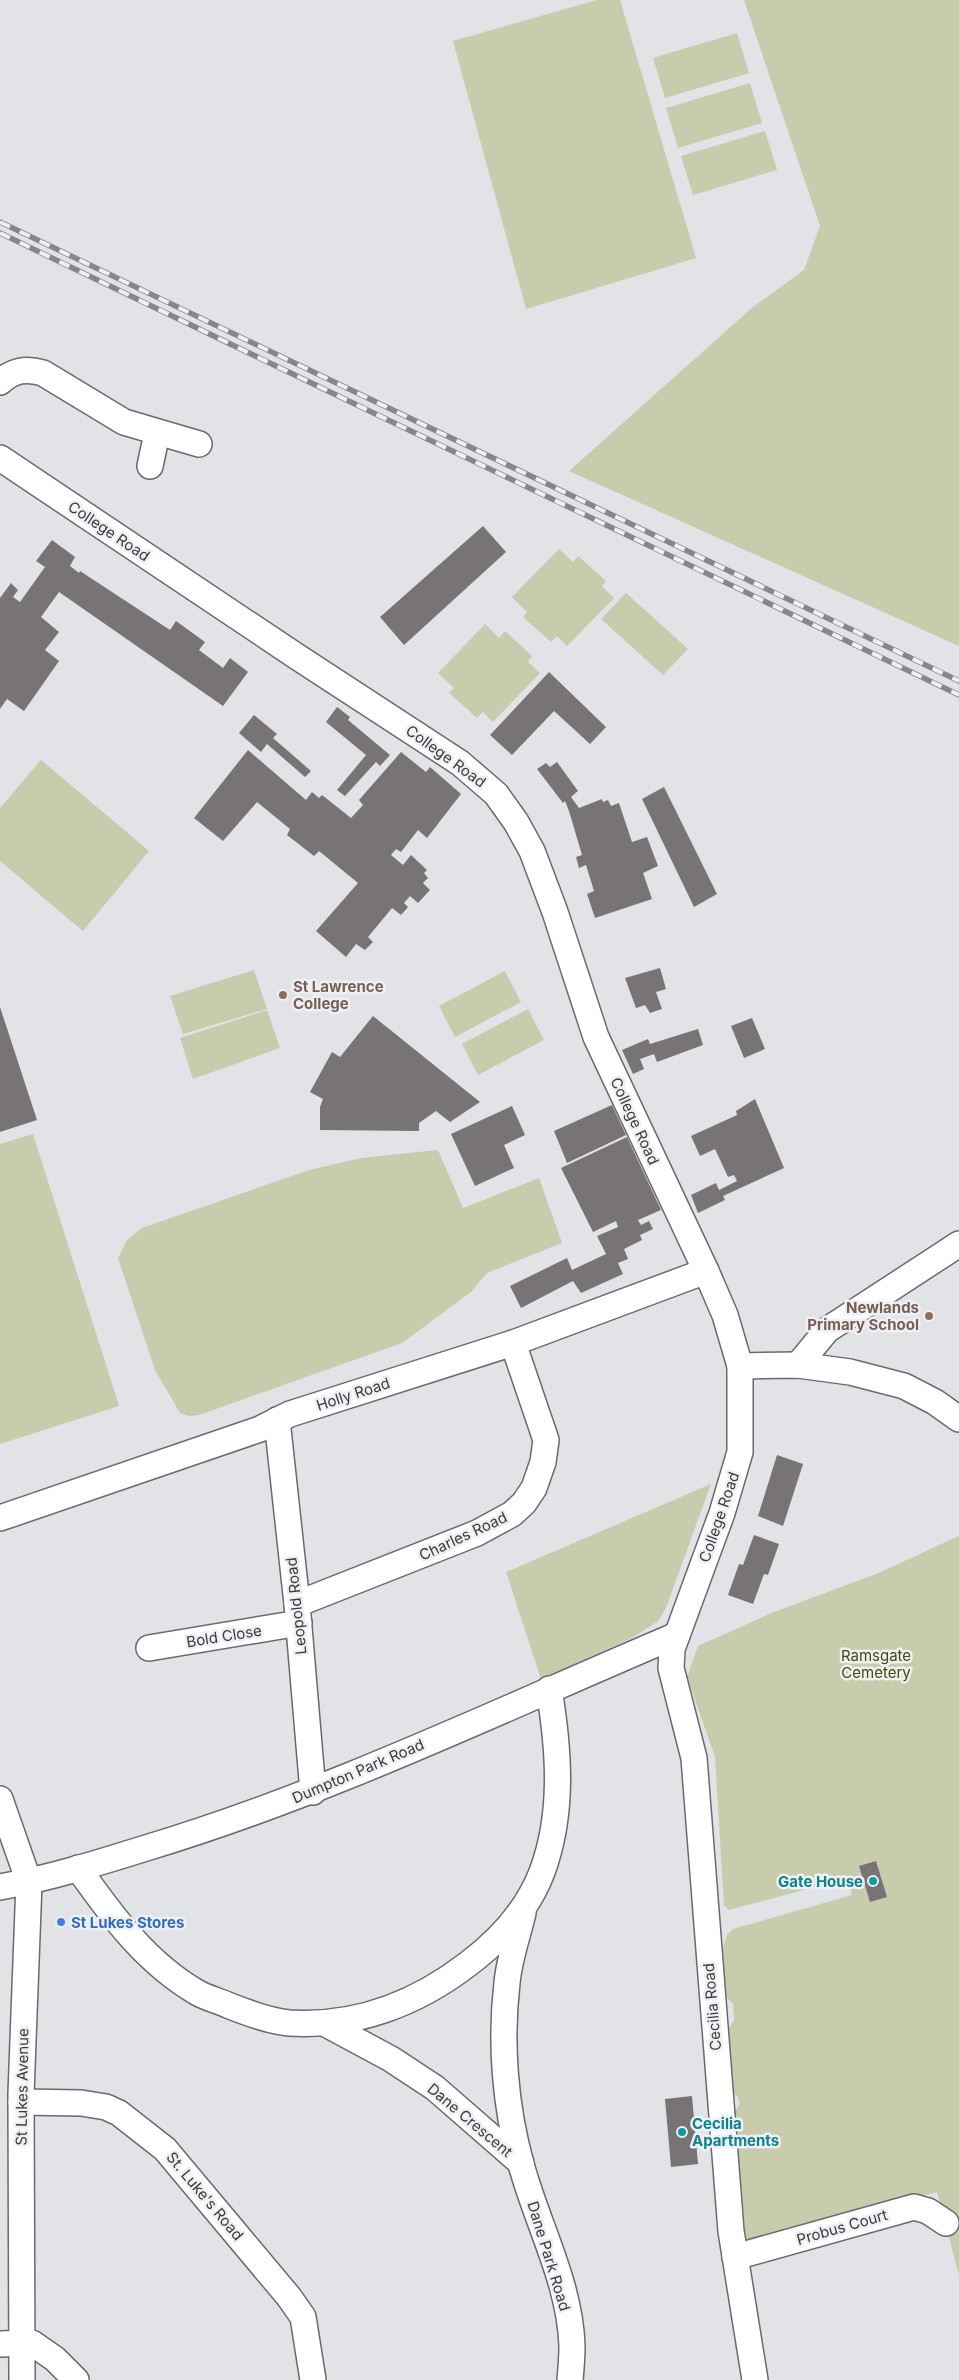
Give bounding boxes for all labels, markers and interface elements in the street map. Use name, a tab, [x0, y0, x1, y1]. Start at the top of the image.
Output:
street label: College Road	[65, 497, 153, 565]
street label: College Road	[402, 721, 490, 791]
place label: St Lawrence College	[293, 977, 384, 1013]
marker: St Lawrence College	[277, 989, 289, 1001]
street label: College Road	[606, 1074, 664, 1168]
place label: Newlands Primary School	[807, 1298, 919, 1334]
marker: Newlands Primary School	[923, 1310, 935, 1322]
street label: Holly Road	[314, 1373, 392, 1415]
street label: College Road	[695, 1469, 743, 1565]
street label: Charles Road	[416, 1507, 510, 1565]
street label: Leopold Road	[281, 1556, 311, 1656]
street label: Bold Close	[185, 1621, 263, 1651]
park label: Ramsgate Cemetery	[841, 1646, 911, 1682]
street label: Dumpton Park Road	[289, 1735, 427, 1807]
place label: Gate House	[778, 1872, 863, 1891]
marker: Gate House	[867, 1875, 879, 1887]
place label: St Lukes Stores	[71, 1913, 184, 1932]
marker: St Lukes Stores	[55, 1916, 67, 1928]
street label: Cecilia Road	[699, 1962, 725, 2052]
street label: St Lukes Avenue	[11, 2028, 33, 2146]
street label: Dane Crescent	[424, 2079, 516, 2161]
place label: Cecilia Apartments	[692, 2114, 779, 2150]
marker: Cecilia Apartments	[676, 2126, 688, 2138]
street label: St. Luke's Road	[162, 2148, 248, 2244]
street label: Dane Park Road	[523, 2199, 575, 2313]
street label: Probus Court	[794, 2205, 890, 2249]

